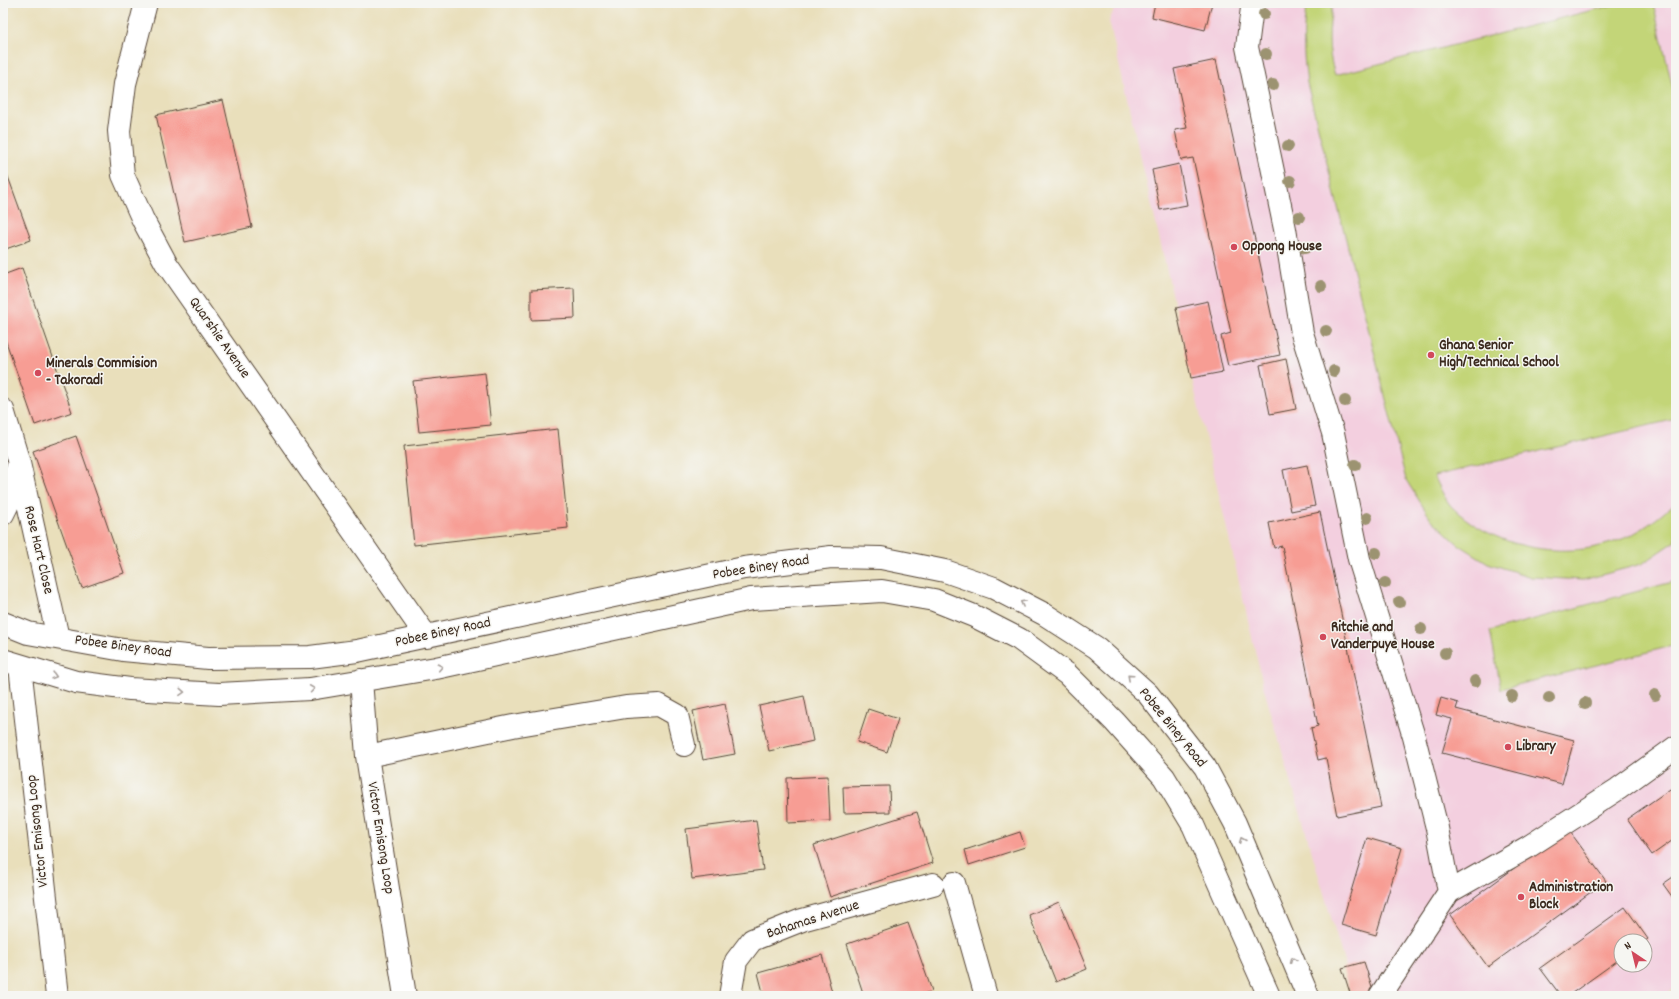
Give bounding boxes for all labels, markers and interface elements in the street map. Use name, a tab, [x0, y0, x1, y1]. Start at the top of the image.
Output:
place label: Oppong House	[1242, 236, 1322, 258]
marker: Oppong House	[1229, 242, 1239, 252]
street label: Quarshie Avenue	[183, 293, 255, 383]
place label: Ghana Senior High/Technical School	[1439, 335, 1559, 374]
marker: Ghana Senior High/Technical School	[1426, 350, 1436, 360]
place label: Minerals Commision - Takoradi	[46, 353, 157, 392]
marker: Minerals Commision - Takoradi	[33, 368, 43, 378]
street label: Rose Hart Close	[17, 504, 59, 597]
street label: Pobee Biney Road	[711, 550, 811, 586]
one-way arrow	[1020, 600, 1028, 608]
street label: Pobee Biney Road	[393, 612, 493, 654]
place label: Ritchie and Vanderpuye House	[1331, 617, 1435, 656]
street label: Pobee Biney Road	[73, 629, 173, 665]
marker: Ritchie and Vanderpuye House	[1318, 632, 1328, 642]
one-way arrow	[437, 663, 443, 671]
one-way arrow	[50, 671, 57, 680]
one-way arrow	[1127, 675, 1134, 682]
street label: Pobee Biney Road	[1133, 683, 1211, 773]
one-way arrow	[309, 685, 315, 694]
one-way arrow	[179, 688, 185, 697]
place label: Library	[1516, 736, 1557, 758]
marker: Library	[1503, 742, 1513, 752]
street label: Victor Emisong Loop	[21, 773, 55, 889]
street label: Victor Emisong Loop	[360, 780, 400, 896]
one-way arrow	[1239, 837, 1247, 844]
place label: Administration Block	[1529, 877, 1613, 916]
marker: Administration Block	[1516, 892, 1526, 902]
street label: Bahamas Avenue	[764, 895, 863, 945]
north arrow	[1613, 933, 1653, 973]
text: N	[1622, 938, 1636, 955]
one-way arrow	[1289, 957, 1297, 964]

